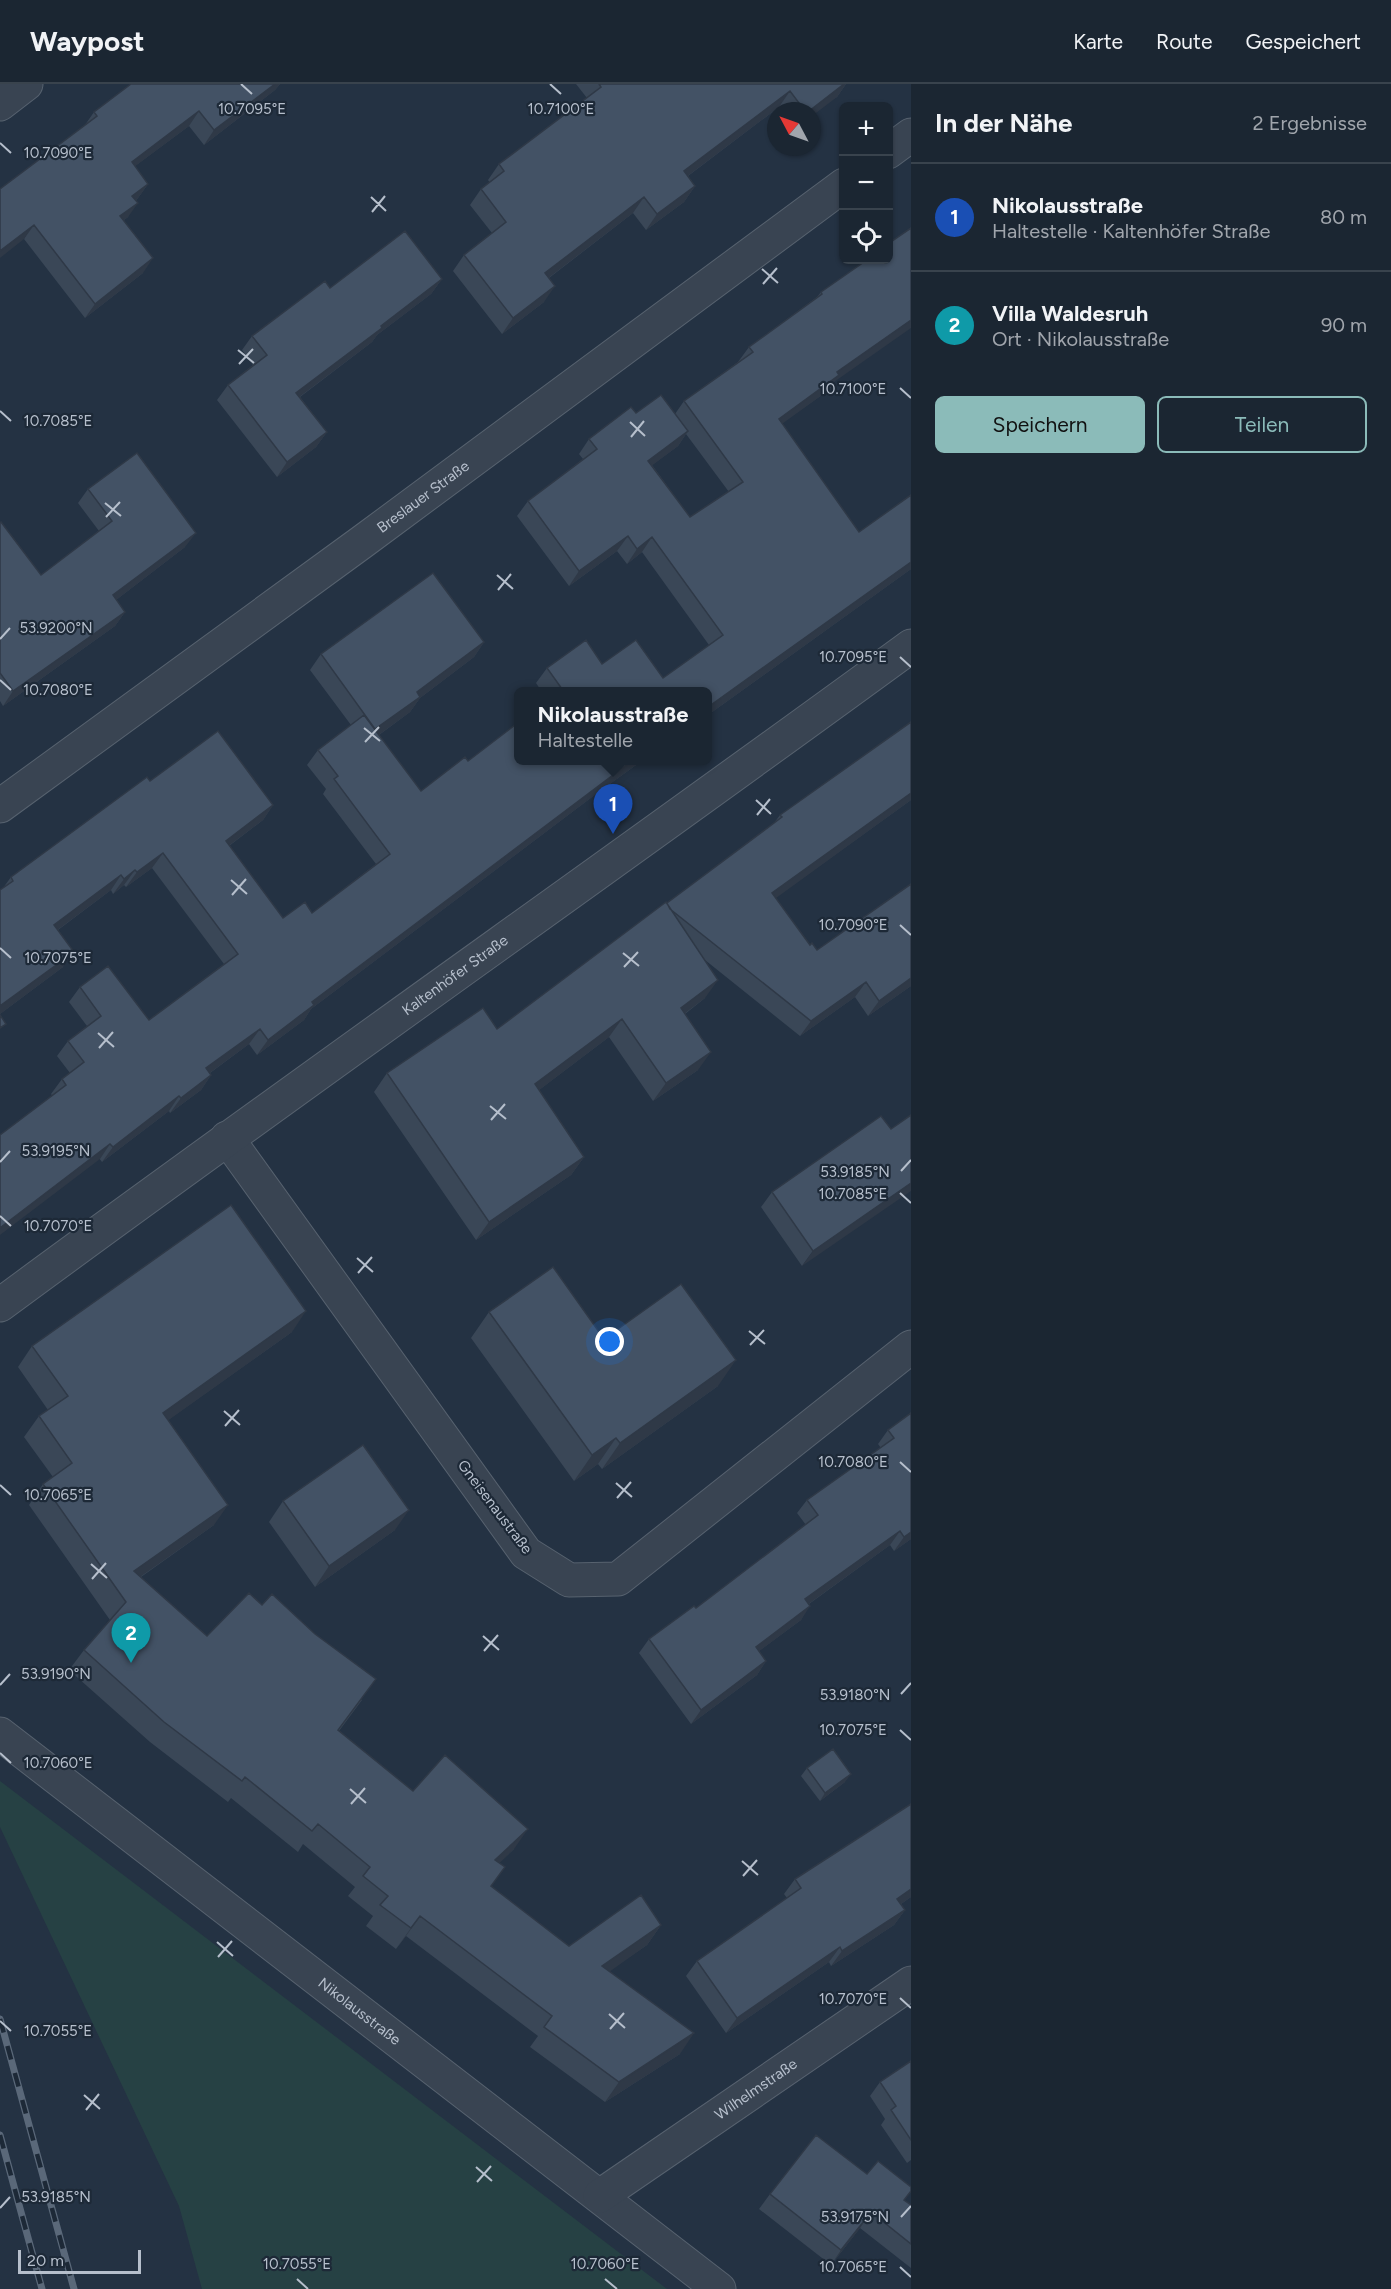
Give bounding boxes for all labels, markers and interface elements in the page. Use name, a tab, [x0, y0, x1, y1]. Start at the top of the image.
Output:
text: Waypost	[30, 24, 144, 58]
text: Karte	[1073, 29, 1123, 54]
text: Route	[1156, 29, 1212, 54]
text: Gespeichert	[1245, 29, 1361, 54]
text: 10.7095°E	[218, 100, 286, 118]
text: 10.7100°E	[528, 100, 594, 118]
north arrow	[767, 102, 821, 156]
map controls	[839, 102, 893, 264]
button: +	[839, 102, 893, 156]
text: In der Nähe	[935, 107, 1072, 139]
text: 2 Ergebnisse	[1253, 111, 1367, 135]
text: 10.7090°E	[23, 144, 93, 162]
button: −	[839, 156, 893, 210]
text: Nikolausstraße	[992, 192, 1143, 219]
text: 1	[950, 205, 959, 229]
text: 80 m	[1320, 205, 1367, 229]
button: locate	[839, 210, 893, 264]
text: Haltestelle · Kaltenhöfer Straße	[992, 219, 1270, 243]
text: Villa Waldesruh	[992, 300, 1148, 327]
text: 2	[949, 313, 960, 337]
text: 90 m	[1321, 313, 1367, 337]
text: Ort · Nikolausstraße	[992, 327, 1169, 351]
text: 10.7100°E	[820, 380, 886, 398]
button: Speichern	[935, 396, 1145, 453]
button: Teilen	[1157, 396, 1367, 453]
text: 10.7085°E	[24, 412, 92, 430]
street label: Breslauer Straße	[373, 457, 473, 537]
text: 53.9200°N	[19, 619, 93, 637]
text: 10.7095°E	[819, 648, 887, 666]
text: 10.7080°E	[23, 681, 93, 699]
popup	[514, 687, 712, 765]
text: Nikolausstraße	[538, 701, 688, 728]
text: Haltestelle	[538, 728, 633, 752]
pin: 1	[594, 784, 632, 834]
text: 10.7090°E	[818, 916, 888, 934]
street label: Kaltenhöfer Straße	[399, 931, 511, 1019]
text: 10.7075°E	[24, 949, 92, 967]
text: 53.9195°N	[22, 1142, 90, 1160]
text: 53.9185°N	[820, 1163, 890, 1181]
text: 10.7085°E	[819, 1185, 887, 1203]
text: 10.7070°E	[24, 1217, 92, 1235]
your location	[595, 1327, 624, 1356]
text: 10.7080°E	[818, 1453, 888, 1471]
street label: Gneisenaustraße	[454, 1456, 536, 1558]
text: 10.7065°E	[24, 1486, 92, 1504]
pin: 2	[112, 1614, 150, 1663]
text: 53.9190°N	[21, 1665, 91, 1683]
text: 53.9180°N	[820, 1686, 890, 1704]
text: 10.7075°E	[819, 1721, 887, 1739]
text: 10.7060°E	[23, 1754, 93, 1772]
street label: Nikolausstraße	[315, 1974, 404, 2049]
text: 10.7070°E	[819, 1990, 887, 2008]
text: 10.7055°E	[24, 2022, 92, 2040]
street label: Wilhelmstraße	[711, 2055, 801, 2124]
text: 53.9185°N	[21, 2188, 91, 2206]
text: 53.9175°N	[821, 2208, 889, 2226]
scale bar	[18, 2247, 141, 2274]
text: 20 m	[27, 2251, 64, 2270]
text: 10.7055°E	[263, 2255, 331, 2273]
text: 10.7060°E	[570, 2255, 640, 2273]
text: 10.7065°E	[819, 2258, 887, 2276]

